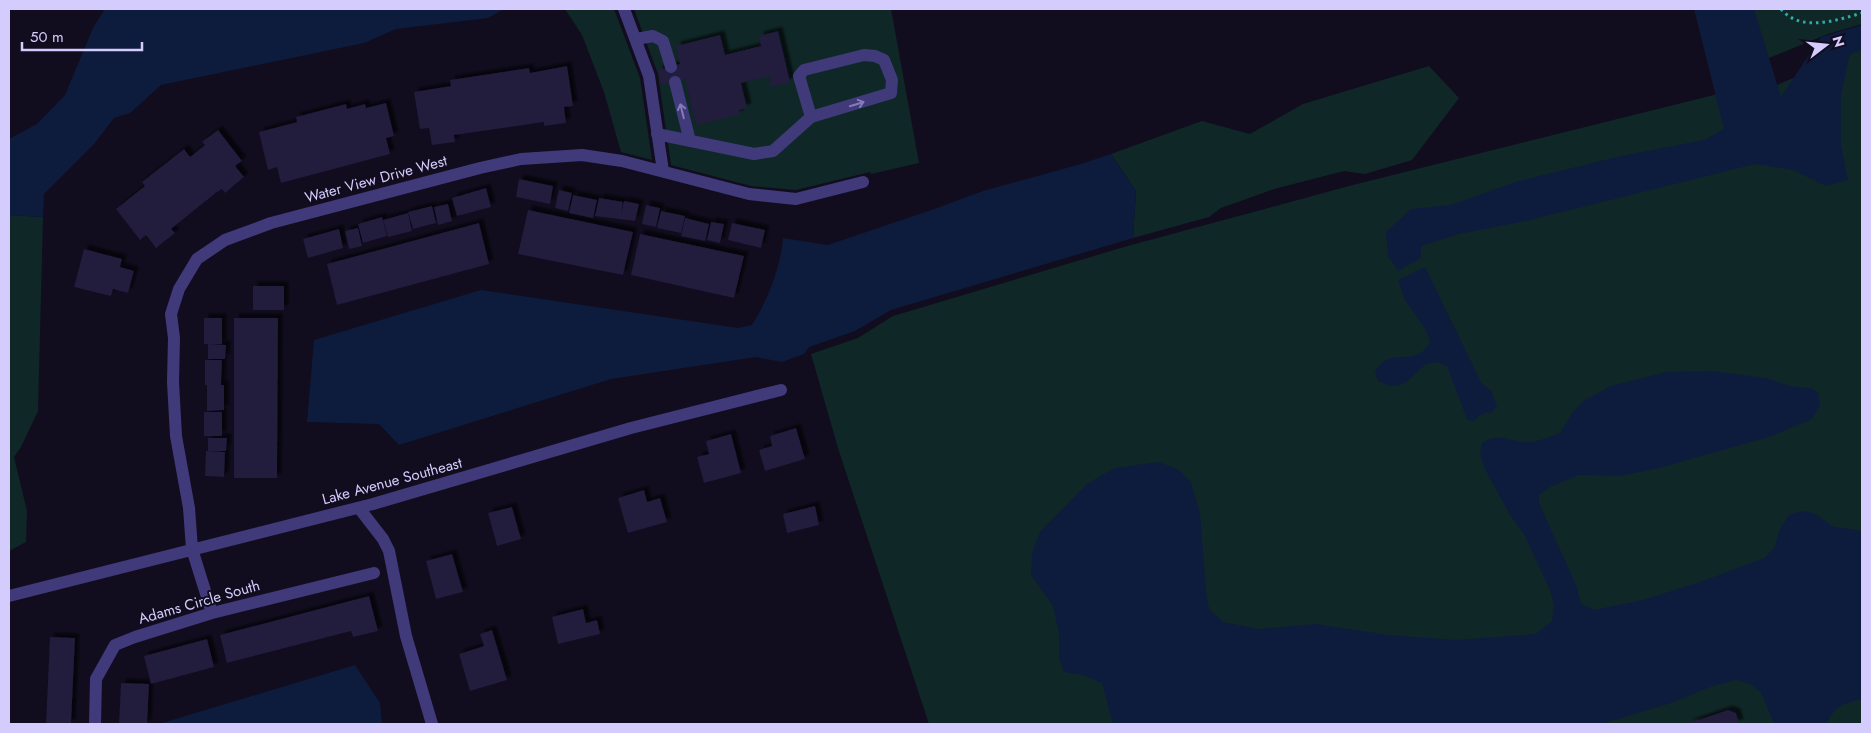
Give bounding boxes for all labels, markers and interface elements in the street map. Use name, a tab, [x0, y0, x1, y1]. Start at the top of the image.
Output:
scale bar	[22, 20, 142, 52]
north arrow	[1801, 20, 1851, 70]
text: 50 m	[30, 26, 64, 48]
text: N	[1827, 33, 1850, 50]
one-way arrow	[849, 99, 865, 109]
one-way arrow	[677, 104, 687, 120]
street label: Water View Drive West	[302, 149, 450, 209]
street label: Lake Avenue Southeast	[320, 452, 465, 510]
street label: Adams Circle South	[136, 574, 262, 630]

